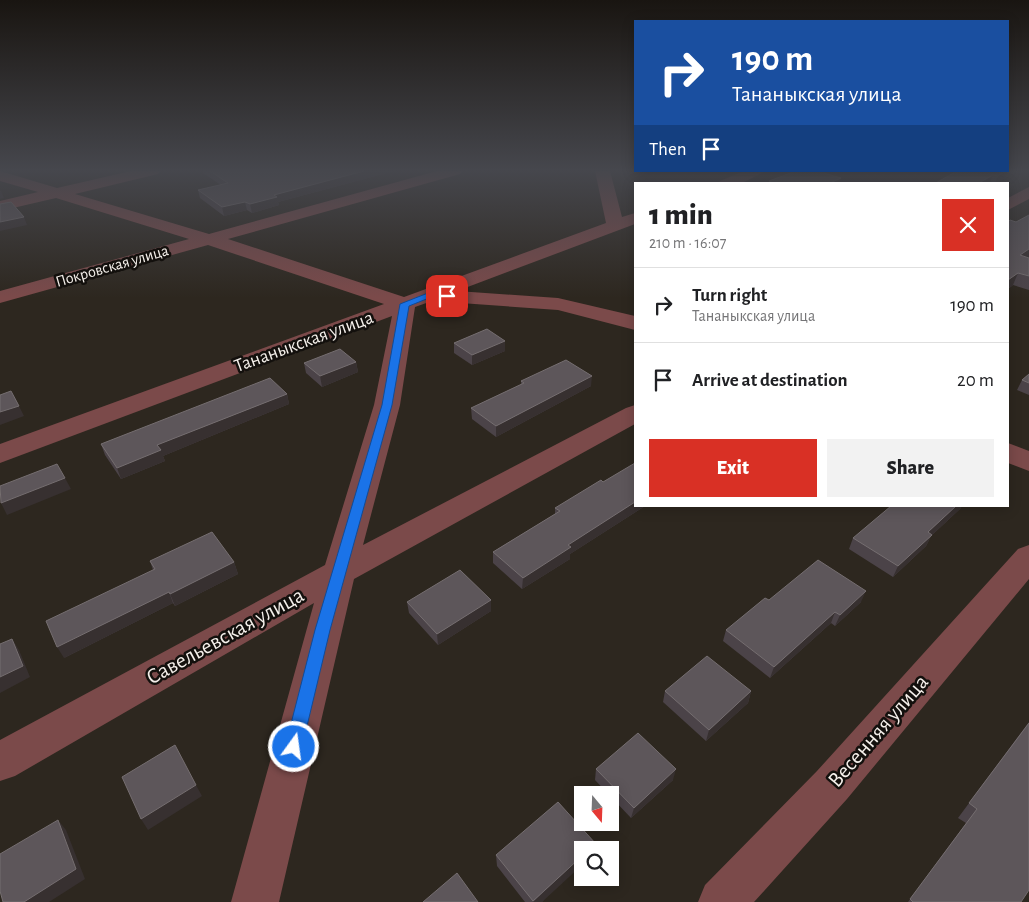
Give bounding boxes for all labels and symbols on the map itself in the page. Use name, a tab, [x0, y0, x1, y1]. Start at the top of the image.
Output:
street label: Покровская улица	[54, 242, 171, 291]
pin	[426, 275, 468, 317]
street label: Тананыкская улица	[232, 308, 376, 376]
street label: Савельевская улица	[142, 584, 308, 688]
street label: Весенняя улица	[824, 671, 932, 791]
position arrow	[267, 720, 319, 772]
north arrow	[574, 786, 619, 831]

